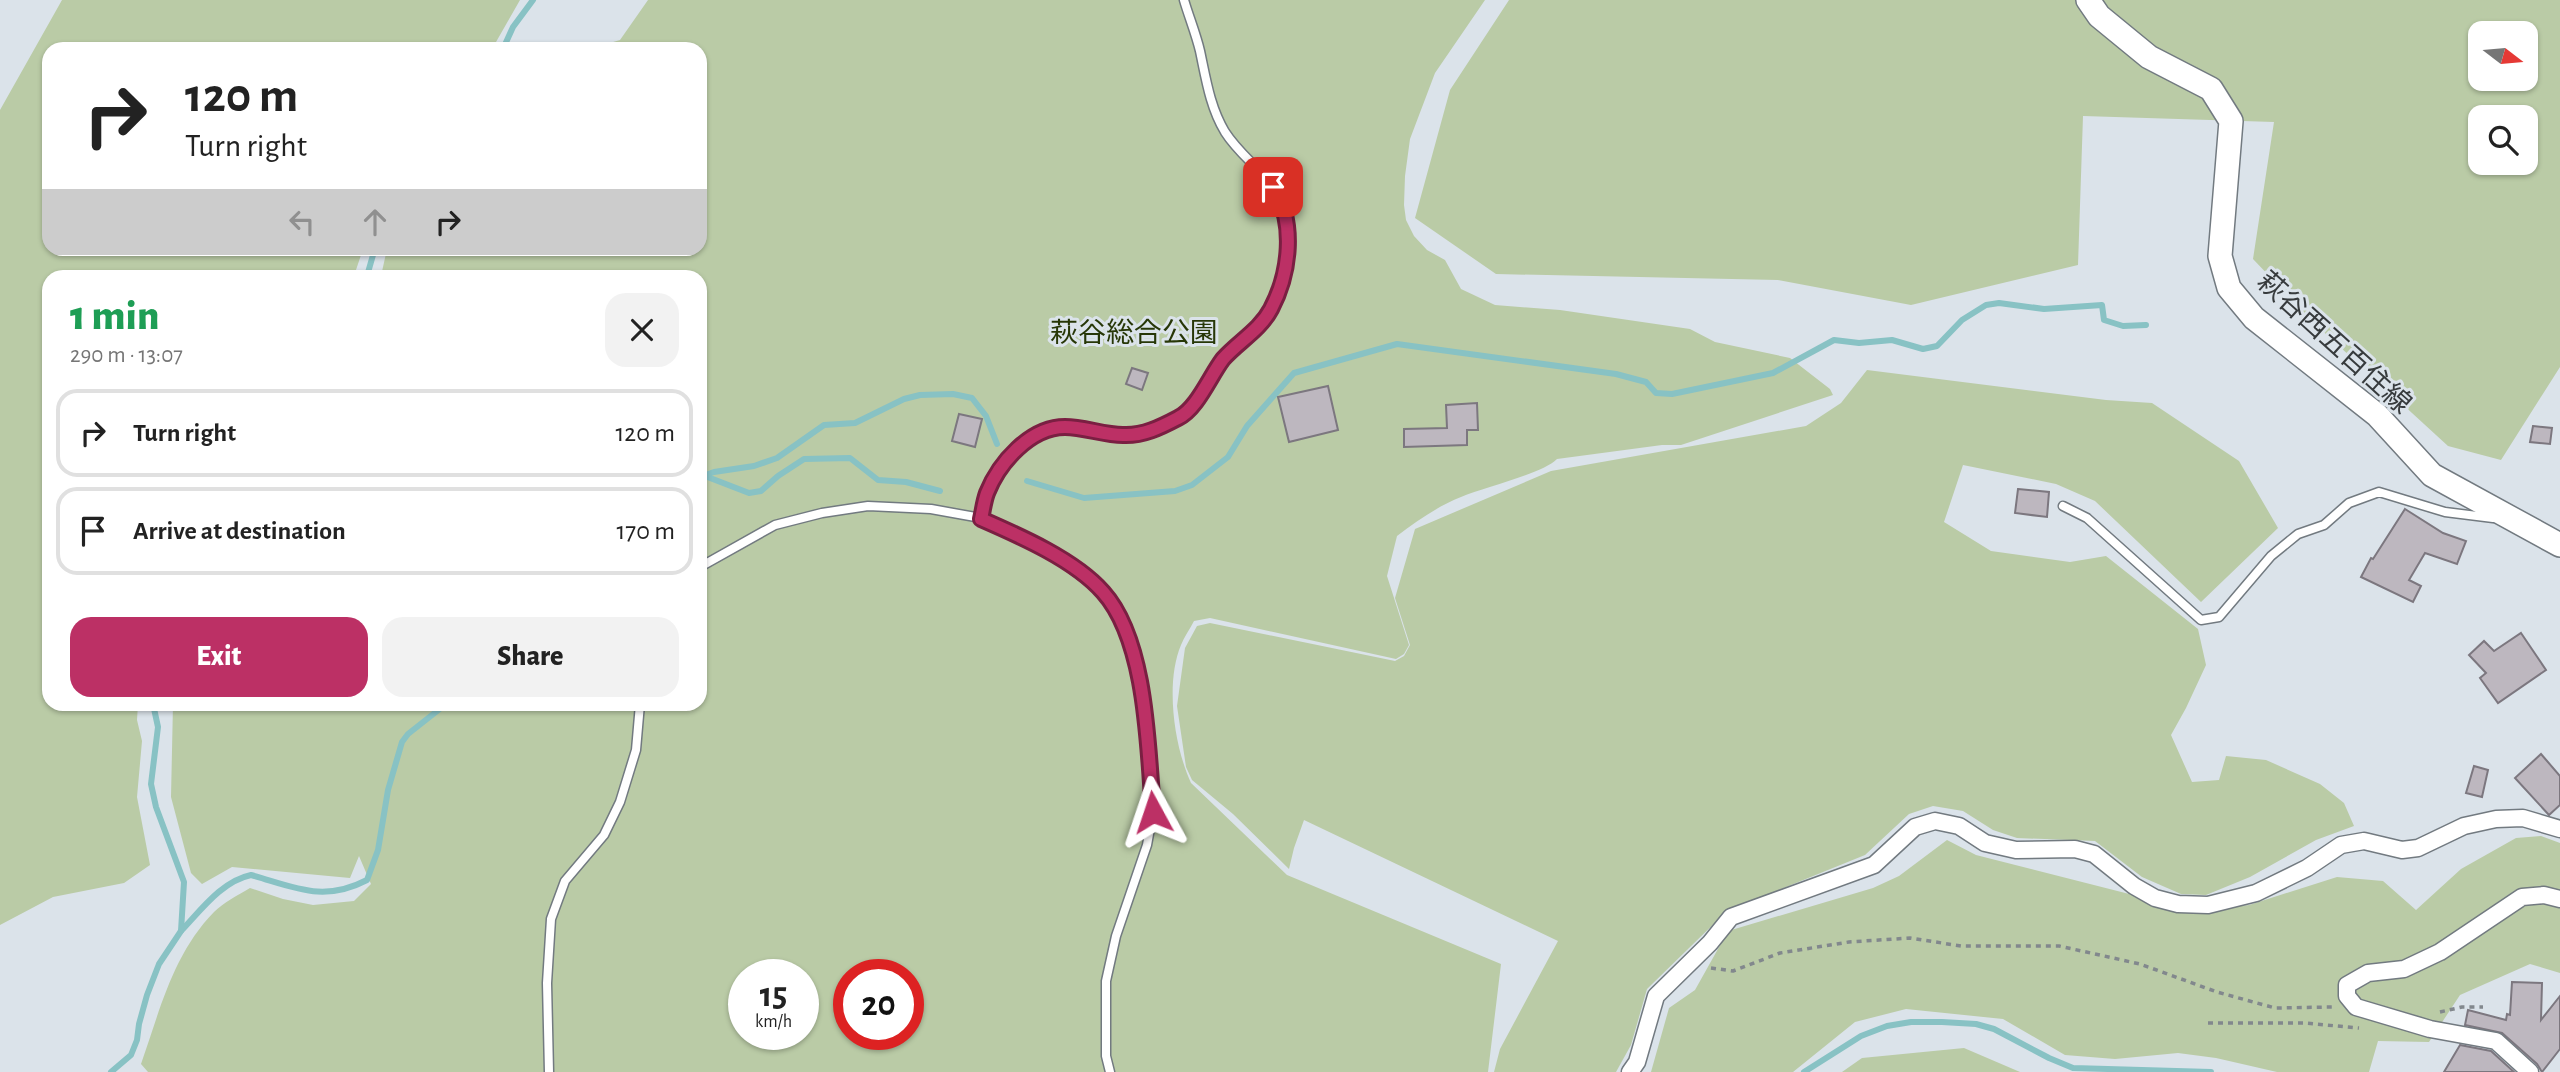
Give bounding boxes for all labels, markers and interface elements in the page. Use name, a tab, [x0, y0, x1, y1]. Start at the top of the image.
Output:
north arrow	[2468, 21, 2538, 91]
map controls	[2468, 21, 2538, 175]
icon: right	[70, 70, 161, 161]
text: 120 m	[185, 72, 298, 121]
button: search	[2468, 105, 2538, 175]
text: Turn right	[185, 130, 307, 162]
pin	[1243, 157, 1303, 217]
icon: arrive	[1254, 168, 1292, 206]
icon: left	[283, 203, 321, 241]
icon: ahead	[356, 203, 394, 241]
icon: right	[429, 203, 467, 241]
street label: 萩谷西五百住線	[2251, 266, 2417, 419]
button: close	[605, 293, 679, 367]
text: 1 min	[70, 295, 159, 337]
park label: 萩谷総合公園	[1050, 318, 1218, 348]
text: 290 m · 13:07	[70, 344, 183, 367]
icon: right	[74, 414, 112, 452]
text: Turn right	[133, 420, 236, 446]
text: 120 m	[615, 420, 675, 446]
icon: arrive	[74, 512, 112, 550]
text: Arrive at destination	[133, 518, 346, 544]
text: 170 m	[616, 518, 675, 544]
button: Exit	[70, 617, 368, 697]
button: Share	[382, 617, 679, 697]
position arrow	[1116, 775, 1190, 849]
speed limit sign: 20	[833, 959, 924, 1050]
text: 15	[760, 978, 787, 1013]
text: km/h	[755, 1013, 792, 1031]

